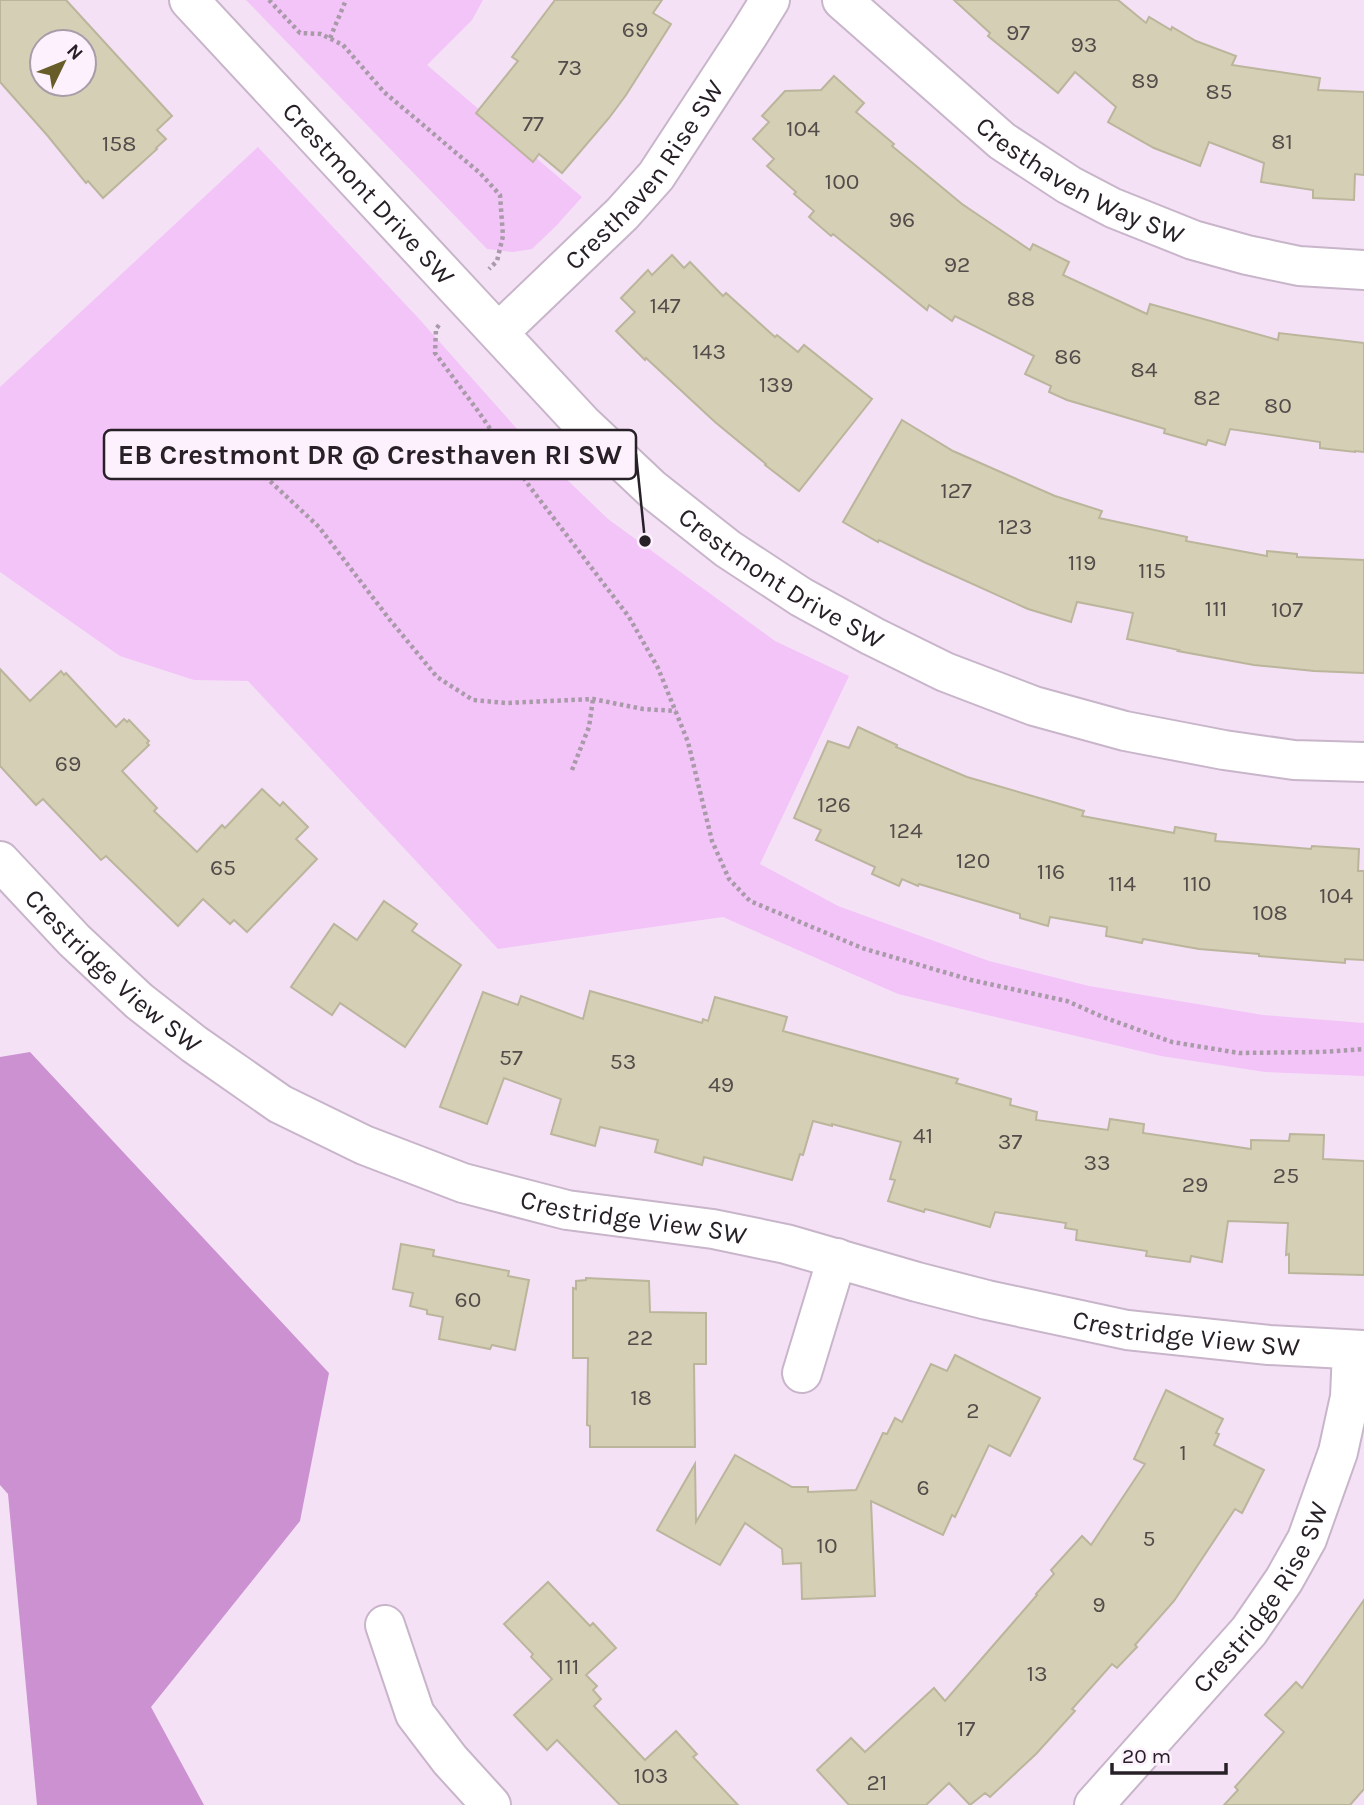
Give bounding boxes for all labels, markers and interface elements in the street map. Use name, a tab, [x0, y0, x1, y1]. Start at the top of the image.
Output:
house number: 69	[622, 16, 648, 43]
house number: 97	[1006, 19, 1030, 46]
north arrow	[28, 28, 98, 98]
house number: 93	[1071, 31, 1097, 58]
text: N	[62, 40, 87, 65]
house number: 73	[558, 54, 582, 81]
house number: 89	[1131, 67, 1159, 94]
street label: Cresthaven Rise SW	[558, 74, 730, 276]
house number: 85	[1205, 78, 1233, 105]
street label: Crestmont Drive SW	[276, 96, 461, 291]
house number: 77	[522, 110, 544, 137]
street label: Cresthaven Way SW	[970, 110, 1189, 250]
house number: 104	[786, 115, 820, 142]
house number: 81	[1271, 128, 1293, 155]
house number: 158	[102, 130, 136, 157]
house number: 100	[825, 168, 859, 195]
house number: 96	[889, 206, 915, 233]
house number: 92	[944, 251, 970, 278]
house number: 88	[1007, 285, 1035, 312]
house number: 147	[649, 292, 681, 319]
house number: 143	[692, 338, 726, 365]
house number: 86	[1054, 343, 1082, 370]
house number: 84	[1131, 356, 1158, 383]
house number: 139	[759, 371, 793, 398]
house number: 82	[1193, 384, 1221, 411]
house number: 80	[1264, 392, 1292, 419]
callout: EB Crestmont DR @ Cresthaven RI SW	[104, 430, 636, 479]
text: EB Crestmont DR @ Cresthaven RI SW	[118, 438, 623, 471]
house number: 127	[940, 477, 972, 504]
street label: Crestmont Drive SW	[672, 501, 889, 655]
house number: 123	[998, 513, 1032, 540]
house number: 119	[1068, 549, 1096, 576]
house number: 115	[1138, 557, 1166, 584]
house number: 111	[1205, 595, 1227, 622]
house number: 107	[1271, 596, 1303, 623]
house number: 69	[55, 750, 81, 777]
house number: 126	[817, 791, 851, 818]
house number: 124	[889, 817, 923, 844]
house number: 120	[956, 847, 990, 874]
house number: 65	[210, 854, 236, 881]
house number: 116	[1037, 858, 1065, 885]
house number: 114	[1108, 870, 1136, 897]
house number: 110	[1183, 870, 1211, 897]
street label: Crestridge View SW	[19, 882, 208, 1059]
house number: 104	[1319, 882, 1353, 909]
house number: 108	[1252, 899, 1288, 926]
house number: 57	[499, 1044, 523, 1071]
house number: 53	[610, 1048, 636, 1075]
house number: 49	[708, 1071, 734, 1098]
house number: 41	[913, 1122, 933, 1149]
house number: 37	[998, 1128, 1022, 1155]
house number: 33	[1083, 1149, 1111, 1176]
house number: 25	[1273, 1162, 1299, 1189]
house number: 29	[1182, 1171, 1208, 1198]
street label: Crestridge View SW	[517, 1183, 750, 1251]
house number: 60	[455, 1286, 481, 1313]
street label: Crestridge View SW	[1070, 1303, 1301, 1362]
house number: 22	[627, 1324, 653, 1351]
house number: 18	[630, 1384, 652, 1411]
house number: 2	[966, 1397, 980, 1424]
house number: 1	[1179, 1439, 1187, 1466]
house number: 6	[916, 1474, 930, 1501]
street label: Crestridge Rise SW	[1186, 1498, 1335, 1699]
house number: 5	[1143, 1525, 1155, 1552]
house number: 10	[816, 1532, 838, 1559]
house number: 9	[1092, 1591, 1106, 1618]
house number: 111	[557, 1653, 579, 1680]
house number: 13	[1026, 1660, 1048, 1687]
house number: 17	[957, 1715, 975, 1742]
scale bar	[1112, 1731, 1226, 1775]
text: 20 m	[1122, 1744, 1171, 1768]
house number: 103	[634, 1762, 668, 1789]
house number: 21	[867, 1769, 887, 1796]

